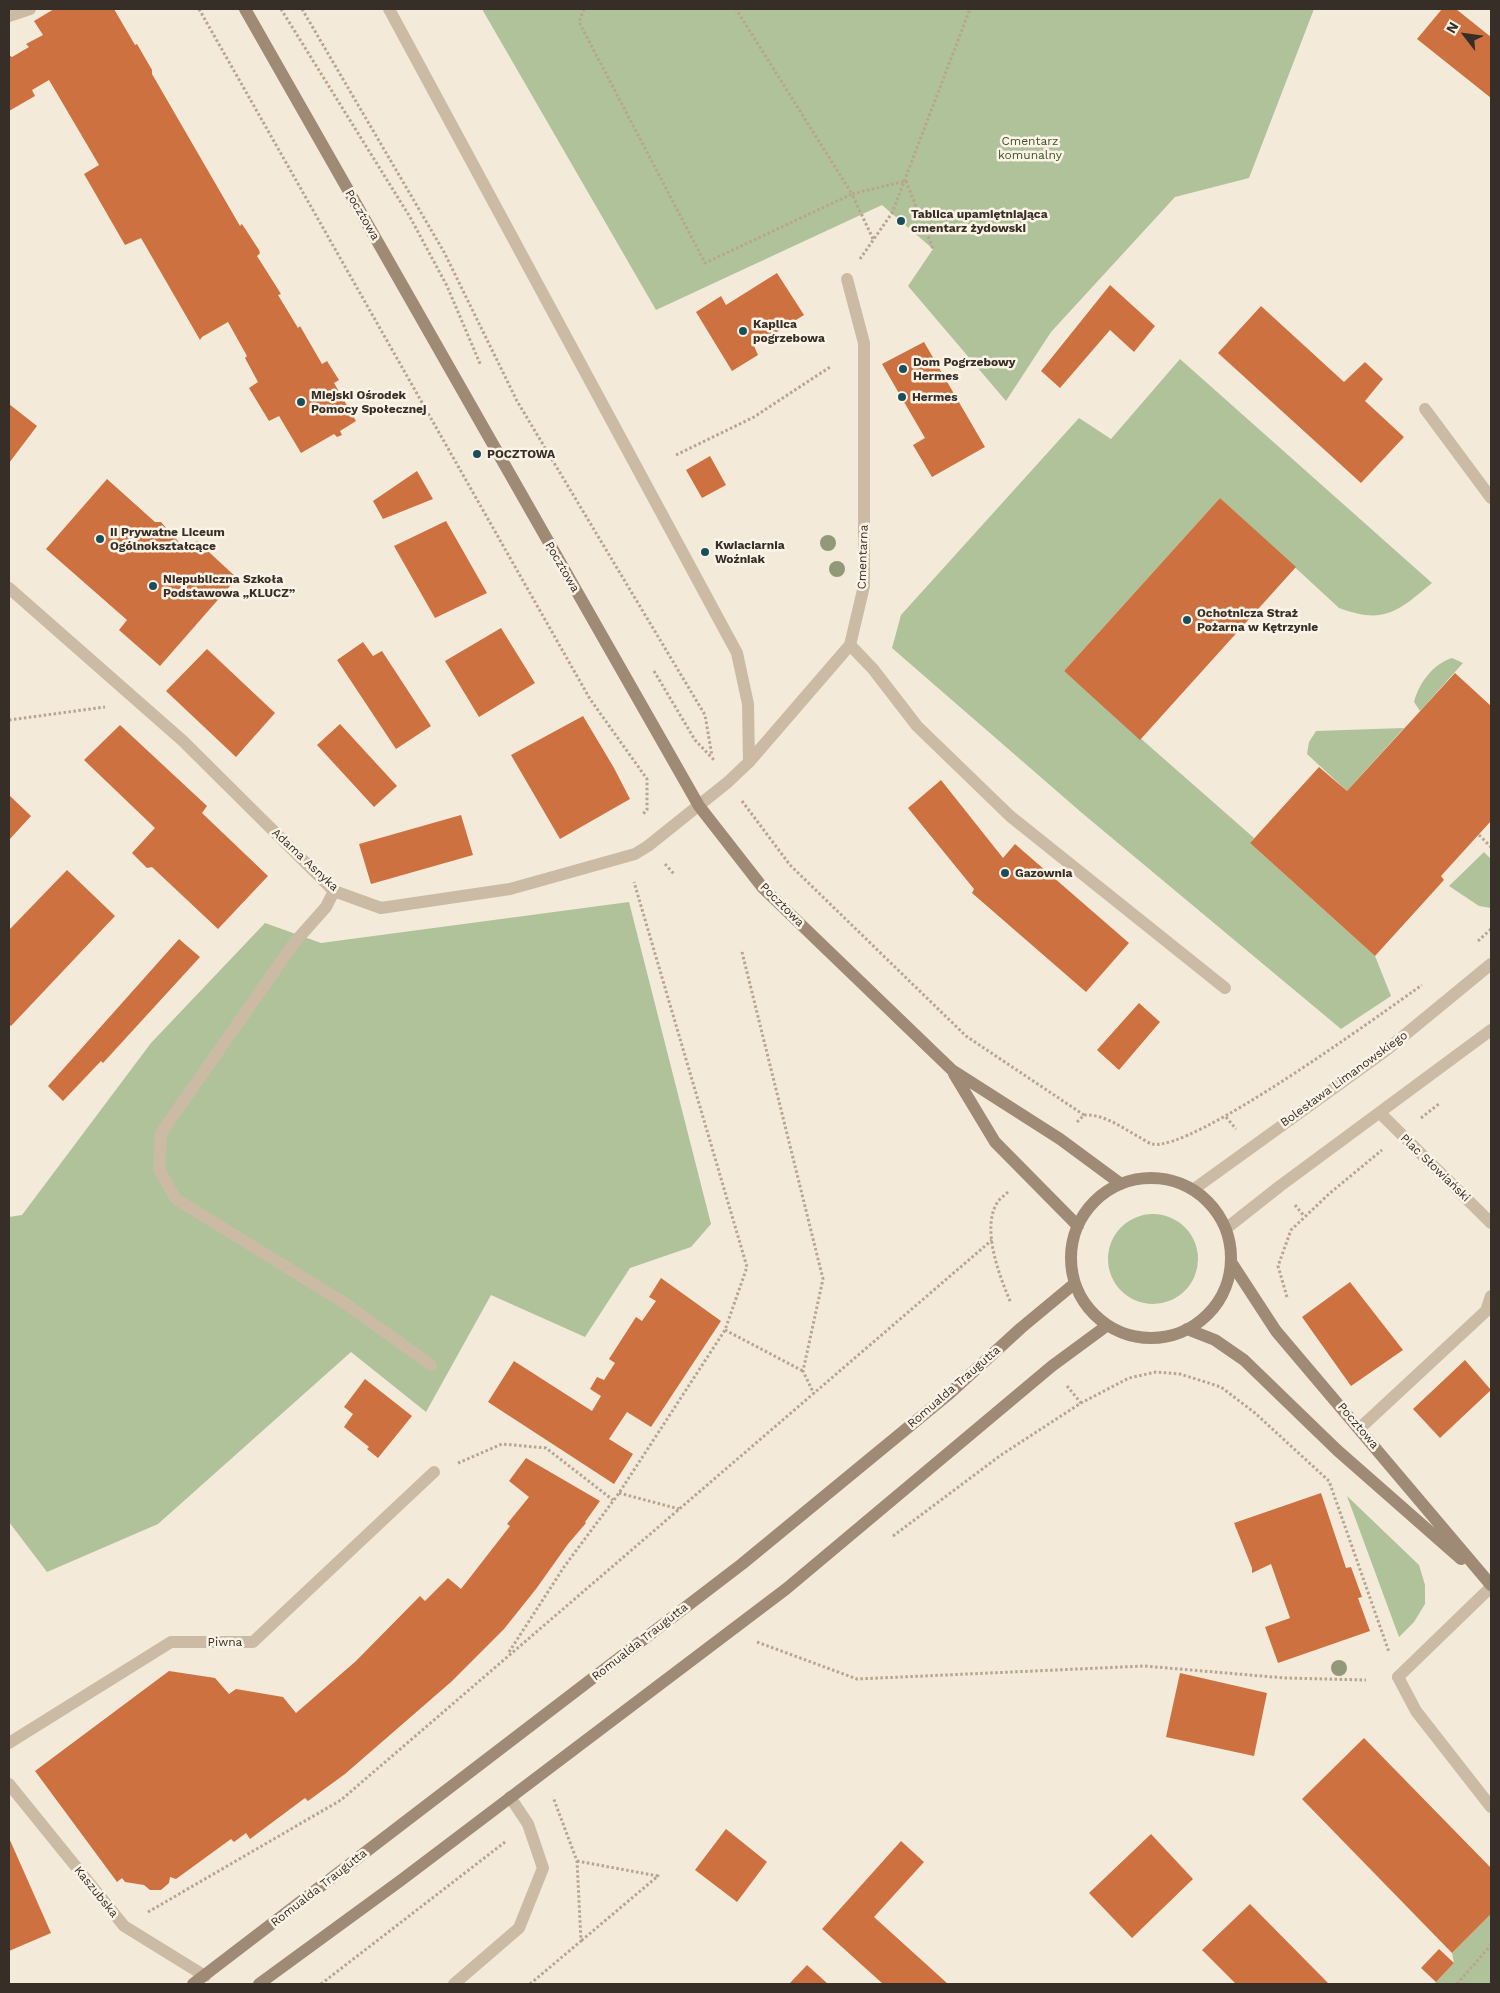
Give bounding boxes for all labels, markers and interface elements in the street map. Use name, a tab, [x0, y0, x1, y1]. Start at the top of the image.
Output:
north arrow	[1440, 10, 1490, 60]
text: N	[1442, 19, 1462, 36]
park label: Cmentarz komunalny	[998, 134, 1062, 162]
street label: Pocztowa	[342, 187, 382, 243]
place label: Tablica upamiętniająca cmentarz żydowski	[911, 207, 1048, 235]
marker: Tablica upamiętniająca cmentarz żydowski	[895, 215, 907, 227]
place label: Kaplica pogrzebowa	[753, 317, 825, 345]
marker: Kaplica pogrzebowa	[737, 325, 749, 337]
place label: Dom Pogrzebowy Hermes	[913, 355, 1016, 383]
marker: Dom Pogrzebowy Hermes	[897, 363, 909, 375]
place label: Miejski Ośrodek Pomocy Społecznej	[311, 388, 426, 416]
place label: Hermes	[912, 390, 958, 404]
marker: Hermes	[896, 391, 908, 403]
marker: Miejski Ośrodek Pomocy Społecznej	[295, 396, 307, 408]
place label: POCZTOWA	[487, 447, 555, 461]
marker: POCZTOWA	[471, 448, 483, 460]
street label: Cmentarna	[855, 524, 871, 590]
place label: II Prywatne Liceum Ogólnokształcące	[110, 525, 225, 553]
marker: II Prywatne Liceum Ogólnokształcące	[94, 533, 106, 545]
place label: Kwiaciarnia Woźniak	[715, 538, 785, 566]
street label: Pocztowa	[542, 539, 582, 595]
marker: Kwiaciarnia Woźniak	[699, 546, 711, 558]
place label: Niepubliczna Szkoła Podstawowa „KLUCZ”	[163, 572, 295, 600]
marker: Niepubliczna Szkoła Podstawowa „KLUCZ”	[147, 580, 159, 592]
place label: Ochotnicza Straż Pożarna w Kętrzynie	[1197, 606, 1318, 634]
marker: Ochotnicza Straż Pożarna w Kętrzynie	[1181, 614, 1193, 626]
street label: Adama Asnyka	[269, 826, 341, 894]
place label: Gazownia	[1015, 866, 1072, 880]
marker: Gazownia	[999, 867, 1011, 879]
street label: Pocztowa	[757, 880, 807, 930]
street label: Bolesława Limanowskiego	[1278, 1028, 1410, 1130]
street label: Plac Słowiański	[1397, 1131, 1473, 1205]
street label: Romualda Traugutta	[905, 1343, 1003, 1431]
street label: Pocztowa	[1334, 1400, 1382, 1452]
street label: Romualda Traugutta	[589, 1600, 691, 1684]
street label: Piwna	[208, 1635, 242, 1649]
street label: Romualda Traugutta	[268, 1846, 370, 1930]
street label: Kaszubska	[71, 1863, 121, 1921]

